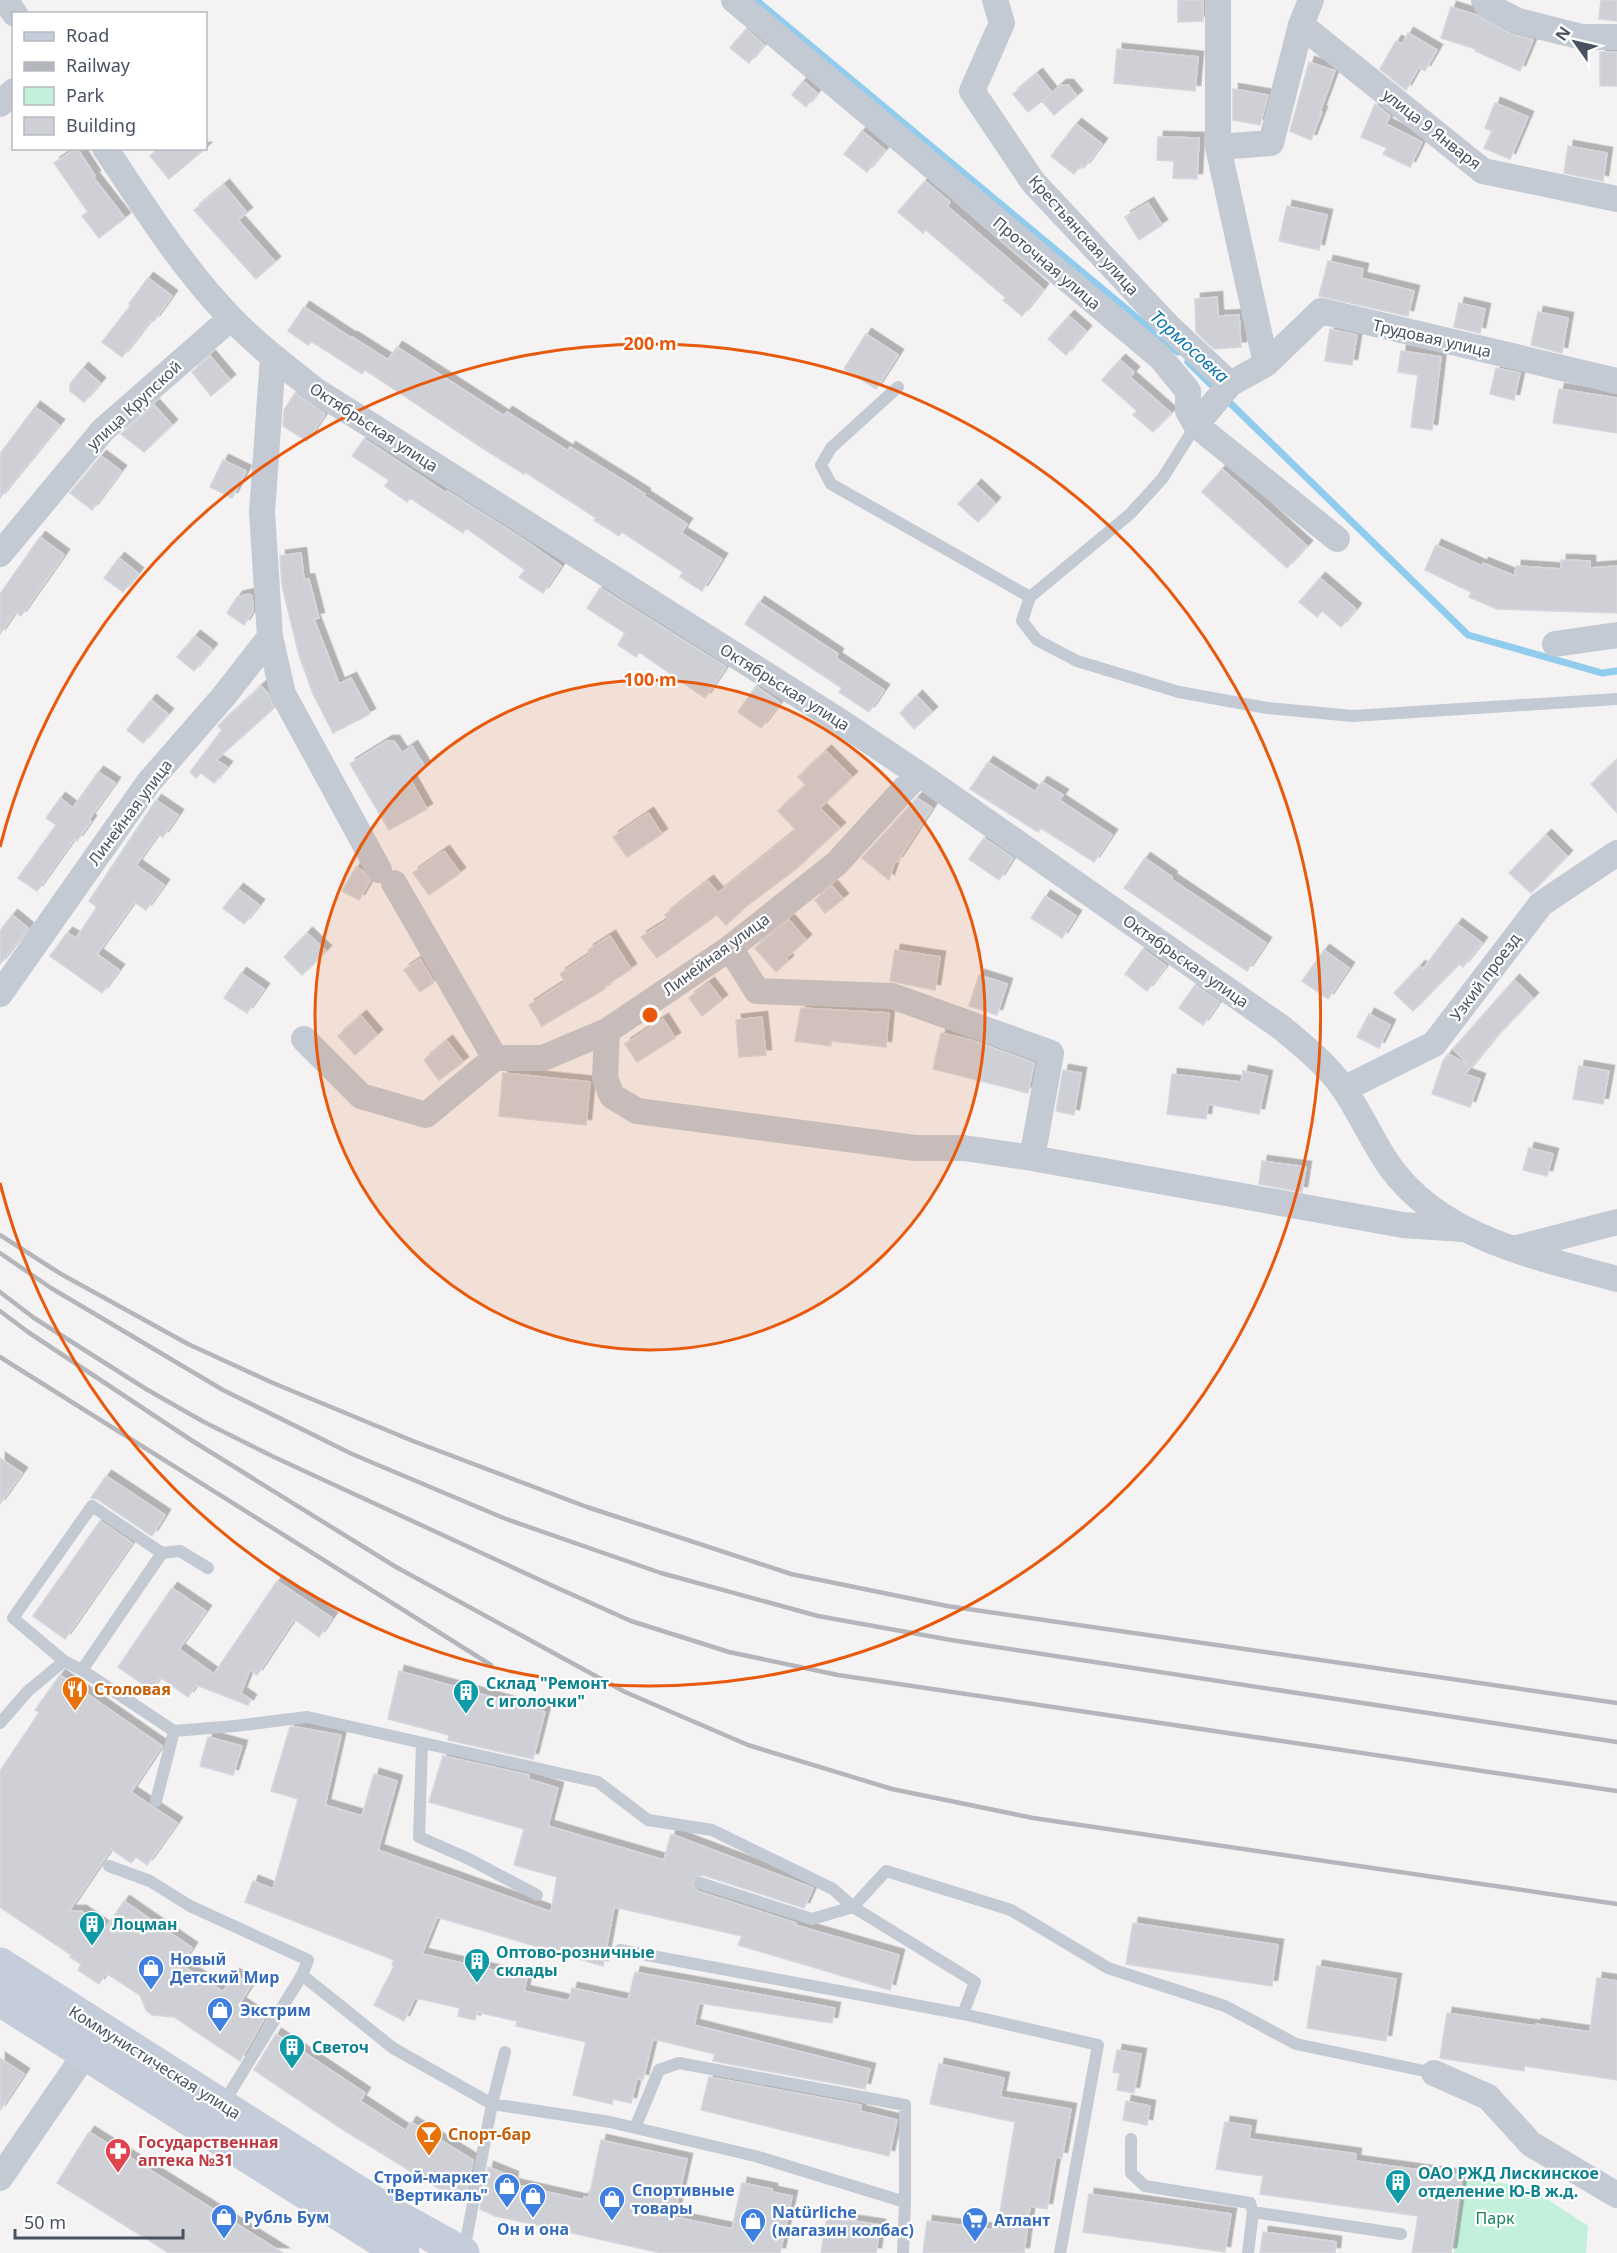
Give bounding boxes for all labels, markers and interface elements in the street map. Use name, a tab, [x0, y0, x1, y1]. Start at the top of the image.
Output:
legend	[12, 12, 207, 150]
north arrow	[1545, 12, 1605, 72]
text: N	[1550, 22, 1575, 45]
text: Road	[66, 23, 109, 47]
text: Railway	[66, 53, 131, 77]
text: Park	[66, 83, 104, 107]
street label: улица 9 Января	[1378, 84, 1486, 174]
text: Building	[66, 113, 136, 137]
street label: Крестьянская улица	[1024, 170, 1144, 300]
street label: Проточная улица	[988, 211, 1106, 315]
water label: Тормосовка	[1145, 304, 1235, 388]
street label: Трудовая улица	[1371, 314, 1493, 362]
text: 200 m	[623, 331, 677, 355]
street label: улица Крупской	[82, 355, 186, 455]
street label: Октябрьская улица	[306, 377, 442, 477]
street label: Октябрьская улица	[716, 638, 854, 736]
text: 100 m	[623, 667, 677, 691]
street label: Линейная улица	[83, 755, 177, 869]
street label: Линейная улица	[658, 908, 774, 1000]
street label: Октябрьская улица	[1119, 909, 1253, 1013]
street label: Узкий проезд	[1445, 928, 1526, 1026]
centre of rings	[640, 1005, 660, 1025]
place label: Склад "Ремонт с иголочки"	[486, 1672, 609, 1712]
restaurant icon: Столовая	[60, 1674, 90, 1712]
building icon: Склад "Ремонт с иголочки"	[451, 1677, 481, 1715]
place label: Столовая	[94, 1678, 171, 1700]
building icon: Лоцман	[77, 1909, 107, 1947]
place label: Лоцман	[112, 1913, 178, 1935]
place label: Оптово-розничные склады	[496, 1941, 655, 1981]
building icon: Оптово-розничные склады	[462, 1946, 492, 1984]
place label: Новый Детский Мир	[170, 1948, 280, 1988]
shop icon: Новый Детский Мир	[136, 1953, 166, 1991]
shop icon: Экстрим	[205, 1995, 235, 2033]
place label: Экстрим	[240, 1999, 311, 2021]
street label: Коммунистическая улица	[65, 2000, 245, 2124]
building icon: Светоч	[277, 2032, 307, 2070]
place label: Светоч	[312, 2036, 369, 2058]
bar icon: Спорт-бар	[414, 2119, 444, 2157]
place label: Спорт-бар	[448, 2123, 531, 2145]
place label: Государственная аптека №31	[138, 2131, 278, 2171]
pharmacy icon: Государственная аптека №31	[103, 2136, 133, 2174]
place label: ОАО РЖД Лискинское отделение Ю-В ж.д.	[1418, 2162, 1599, 2202]
place label: Строй-маркет "Вертикаль"	[374, 2166, 488, 2206]
building icon: ОАО РЖД Лискинское отделение Ю-В ж.д.	[1383, 2167, 1413, 2205]
shop icon: Строй-маркет "Вертикаль"	[492, 2171, 522, 2209]
place label: Спортивные товары	[632, 2179, 735, 2219]
shop icon: Он и она	[518, 2181, 548, 2219]
shop icon: Спортивные товары	[597, 2184, 627, 2222]
place label: Natürliche (магазин колбас)	[772, 2201, 914, 2241]
scale bar	[15, 2202, 183, 2240]
shop icon: Рубль Бум	[209, 2202, 239, 2240]
supermarket icon: Атлант	[960, 2205, 990, 2243]
place label: Рубль Бум	[244, 2206, 329, 2228]
shop icon: Natürliche (магазин колбас)	[738, 2206, 768, 2244]
park label: Парк	[1476, 2207, 1515, 2229]
place label: Атлант	[994, 2209, 1050, 2231]
text: 50 m	[24, 2210, 66, 2234]
place label: Он и она	[497, 2218, 569, 2240]

